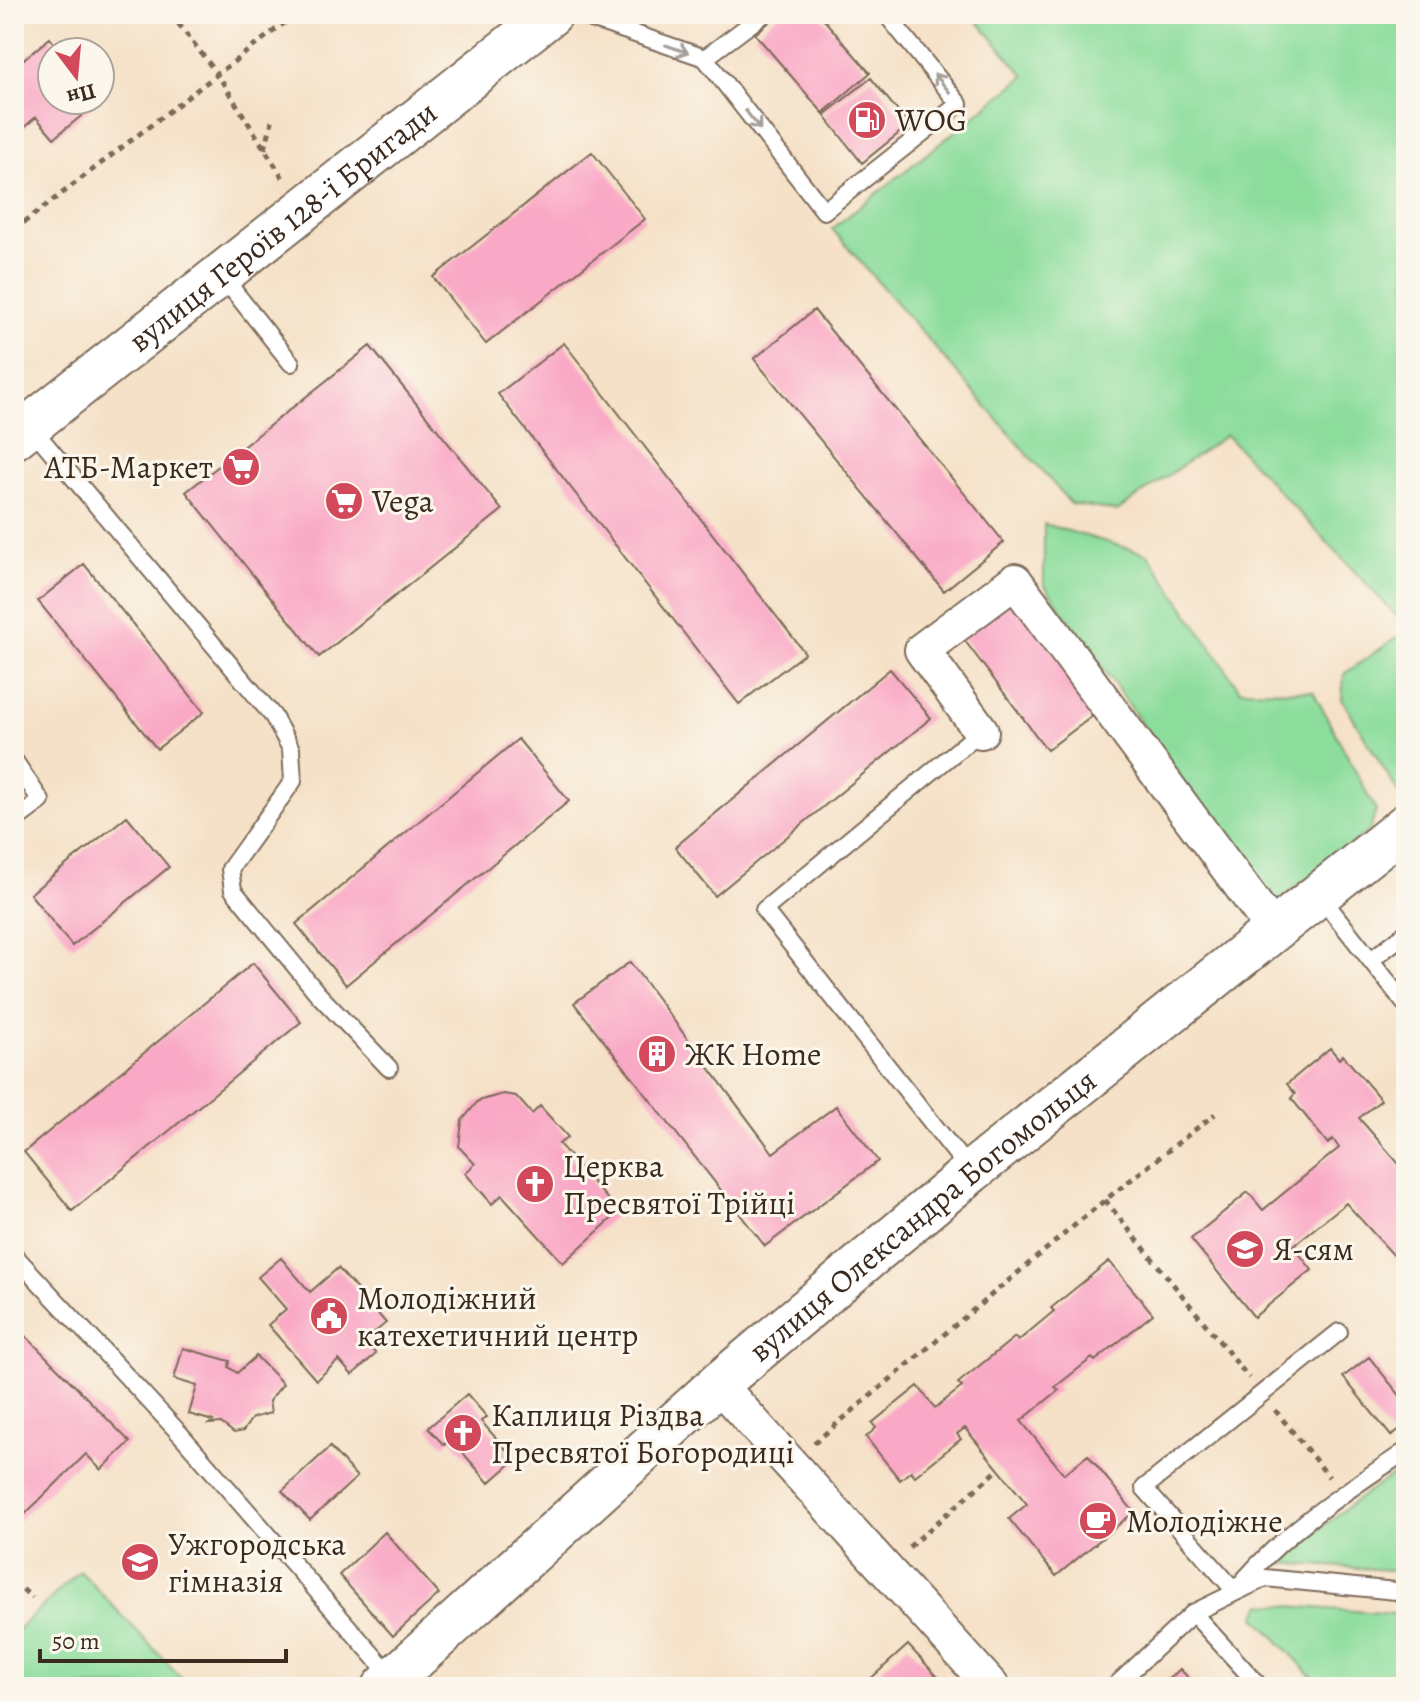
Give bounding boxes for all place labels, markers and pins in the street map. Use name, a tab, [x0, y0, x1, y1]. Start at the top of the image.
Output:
place label: WOG	[894, 98, 967, 142]
fuel station icon: WOG	[846, 99, 888, 141]
place label: АТБ-Маркет	[43, 445, 213, 489]
supermarket icon: АТБ-Маркет	[220, 446, 262, 488]
place label: Vega	[371, 479, 434, 523]
supermarket icon: Vega	[323, 480, 365, 522]
place label: ЖК Home	[685, 1032, 821, 1076]
building icon: ЖК Home	[636, 1033, 678, 1075]
place label: Церква Пресвятої Трійці	[563, 1144, 795, 1225]
church icon: Церква Пресвятої Трійці	[514, 1163, 556, 1205]
place label: Я-сям	[1273, 1227, 1354, 1271]
school or university icon: Я-сям	[1224, 1228, 1266, 1270]
place label: Молодіжний катехетичний центр	[357, 1276, 638, 1357]
public building icon: Молодіжний катехетичний центр	[308, 1295, 350, 1337]
place label: Каплиця Різдва Пресвятої Богородиці	[491, 1393, 795, 1474]
church icon: Каплиця Різдва Пресвятої Богородиці	[442, 1412, 484, 1454]
place label: Молодіжне	[1126, 1499, 1283, 1543]
cafe icon: Молодіжне	[1077, 1500, 1119, 1542]
place label: Ужгородська гімназія	[168, 1522, 346, 1603]
school or university icon: Ужгородська гімназія	[119, 1541, 161, 1583]

